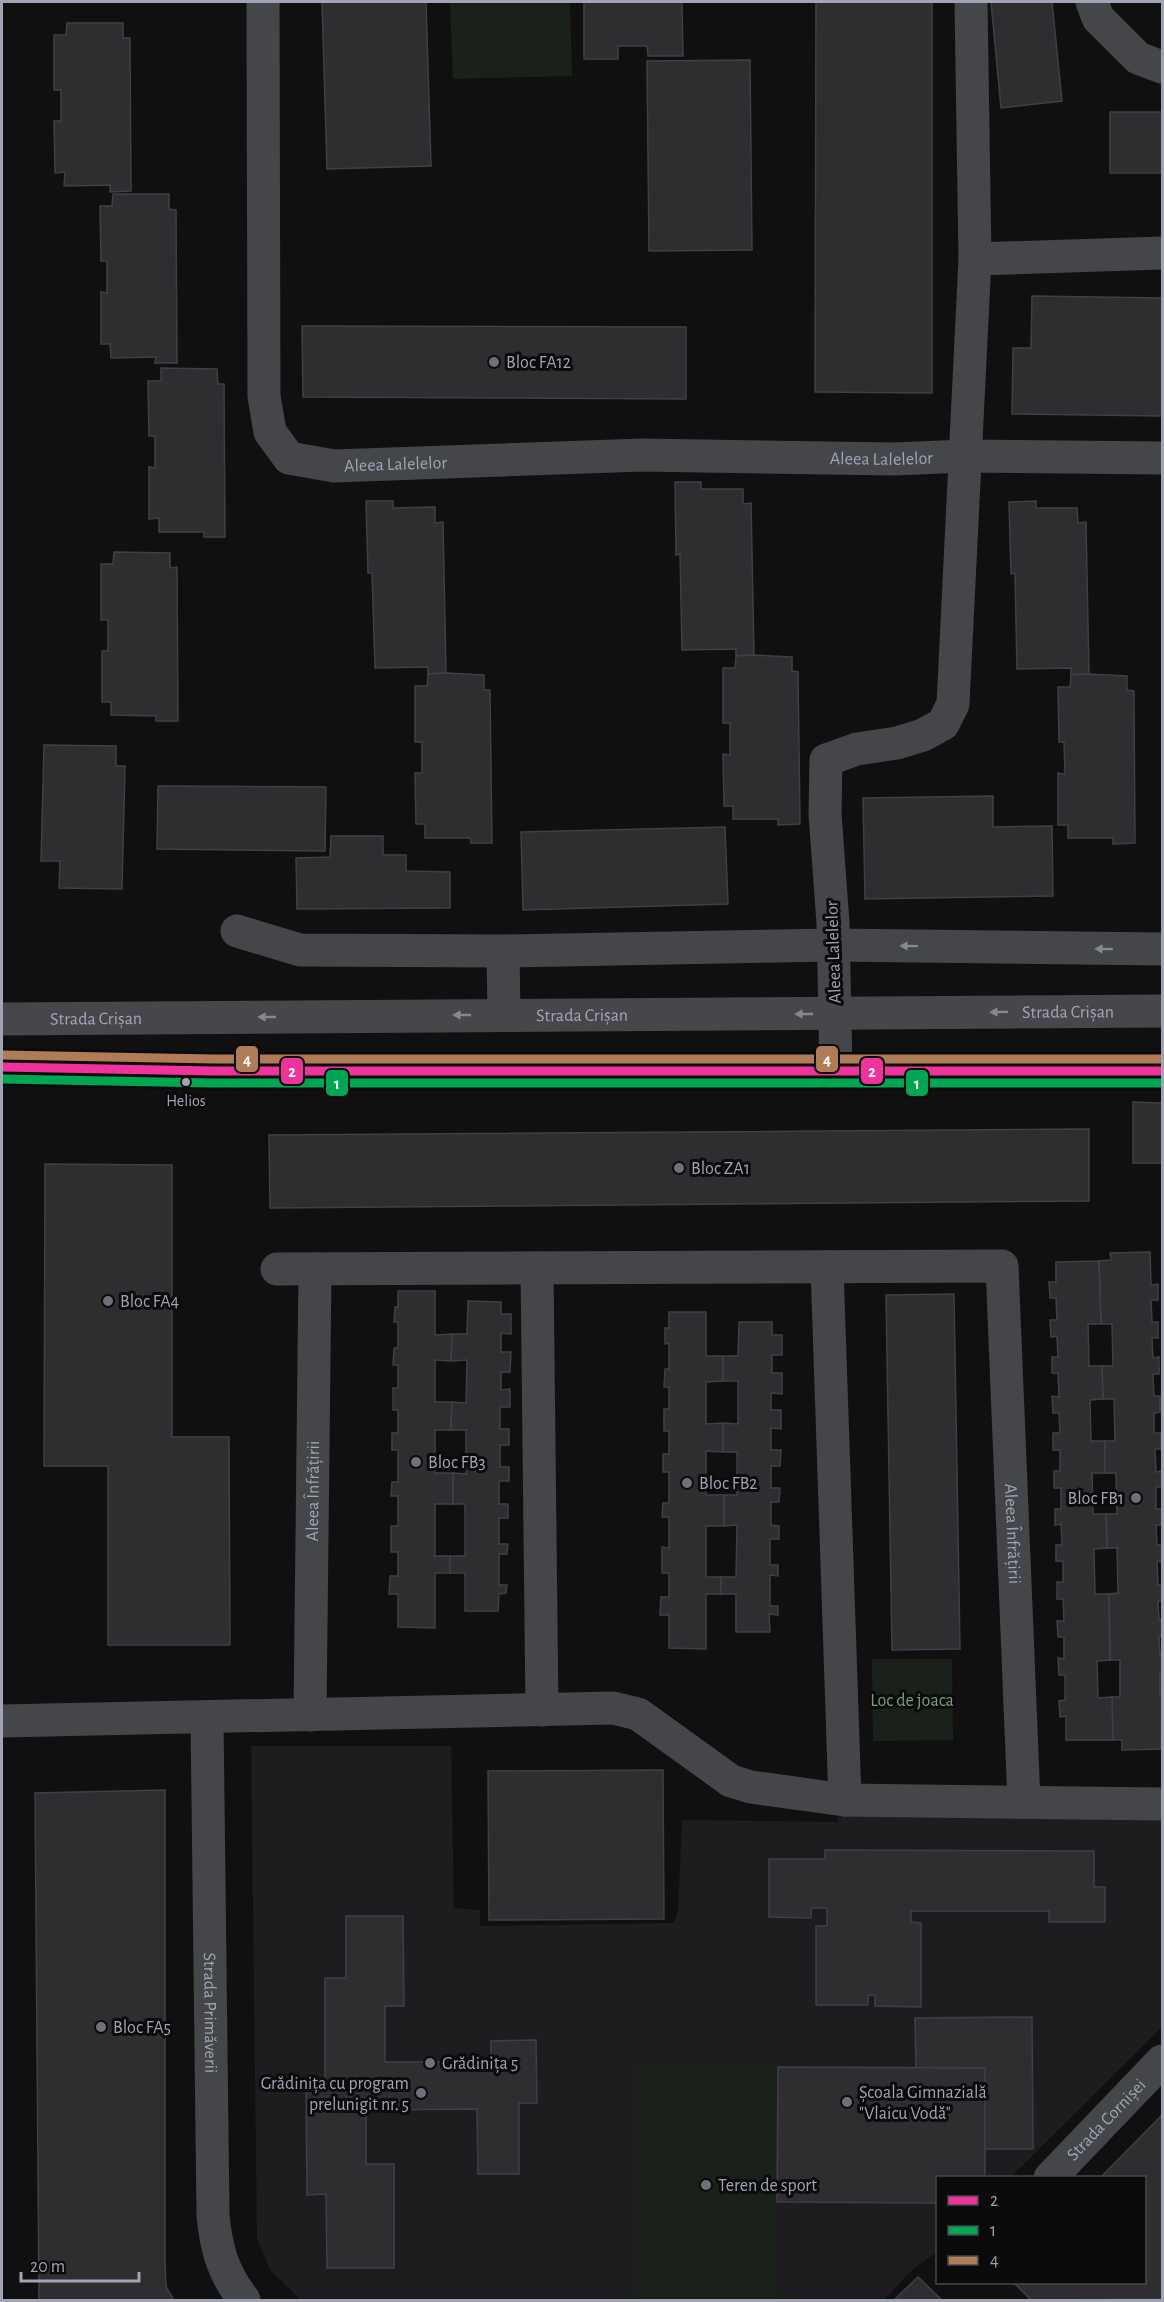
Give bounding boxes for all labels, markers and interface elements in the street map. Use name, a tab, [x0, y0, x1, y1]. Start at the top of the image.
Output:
place label: Bloc FA12	[506, 354, 571, 372]
marker: Bloc FA12	[487, 355, 501, 369]
street label: Aleea Lalelelor	[830, 449, 933, 469]
street label: Aleea Lalelelor	[344, 454, 448, 476]
street label: Aleea Lalelelor	[823, 900, 845, 1004]
one-way arrow	[900, 941, 919, 951]
one-way arrow	[1095, 944, 1114, 954]
street label: Strada Crișan	[1022, 1003, 1114, 1022]
street label: Strada Crișan	[536, 1007, 628, 1026]
one-way arrow	[990, 1007, 1009, 1017]
one-way arrow	[795, 1009, 814, 1019]
street label: Strada Crișan	[50, 1010, 142, 1029]
one-way arrow	[453, 1011, 472, 1020]
one-way arrow	[258, 1012, 277, 1022]
line badge: 4	[235, 1045, 259, 1073]
line badge: 4	[815, 1045, 839, 1073]
text: 4	[243, 1052, 251, 1068]
text: 4	[823, 1052, 831, 1068]
line badge: 2	[280, 1057, 304, 1085]
line badge: 2	[860, 1057, 884, 1085]
text: 2	[288, 1064, 296, 1080]
text: 2	[868, 1064, 876, 1080]
line badge: 1	[325, 1069, 349, 1097]
line badge: 1	[905, 1069, 929, 1097]
marker: Helios	[180, 1076, 192, 1088]
text: 1	[334, 1076, 340, 1092]
text: 1	[914, 1076, 920, 1092]
place label: Helios	[166, 1093, 206, 1109]
place label: Bloc ZA1	[691, 1160, 750, 1178]
marker: Bloc ZA1	[672, 1161, 686, 1175]
place label: Bloc FA4	[120, 1293, 180, 1311]
marker: Bloc FA4	[101, 1294, 115, 1308]
street label: Aleea Înfrățirii	[301, 1441, 324, 1541]
place label: Bloc FB3	[428, 1454, 486, 1472]
marker: Bloc FB3	[409, 1455, 423, 1469]
place label: Bloc FB2	[699, 1475, 758, 1493]
marker: Bloc FB2	[680, 1476, 694, 1490]
street label: Aleea Înfrățirii	[1001, 1483, 1024, 1584]
place label: Bloc FB1	[1067, 1490, 1124, 1508]
marker: Bloc FB1	[1129, 1491, 1143, 1505]
park label: Loc de joaca	[870, 1692, 954, 1710]
street label: Strada Primăverii	[200, 1952, 219, 2074]
place label: Bloc FA5	[113, 2019, 171, 2037]
marker: Bloc FA5	[94, 2020, 108, 2034]
place label: Grădinița 5	[442, 2055, 518, 2074]
marker: Grădinița 5	[423, 2056, 437, 2070]
place label: Grădinița cu program prelunigit nr. 5	[261, 2075, 409, 2114]
street label: Strada Cornișei	[1064, 2076, 1150, 2164]
place label: Școala Gimnazială "Vlaicu Vodă"	[859, 2084, 987, 2123]
marker: Grădinița cu program prelunigit nr. 5	[414, 2086, 428, 2100]
marker: Școala Gimnazială "Vlaicu Vodă"	[840, 2095, 854, 2109]
legend	[936, 2176, 1146, 2284]
place label: Teren de sport	[718, 2177, 817, 2195]
marker: Teren de sport	[699, 2178, 713, 2192]
text: 2	[990, 2192, 998, 2210]
text: 1	[990, 2222, 996, 2240]
scale bar	[21, 2245, 140, 2283]
text: 4	[990, 2252, 999, 2270]
text: 20 m	[30, 2258, 65, 2276]

